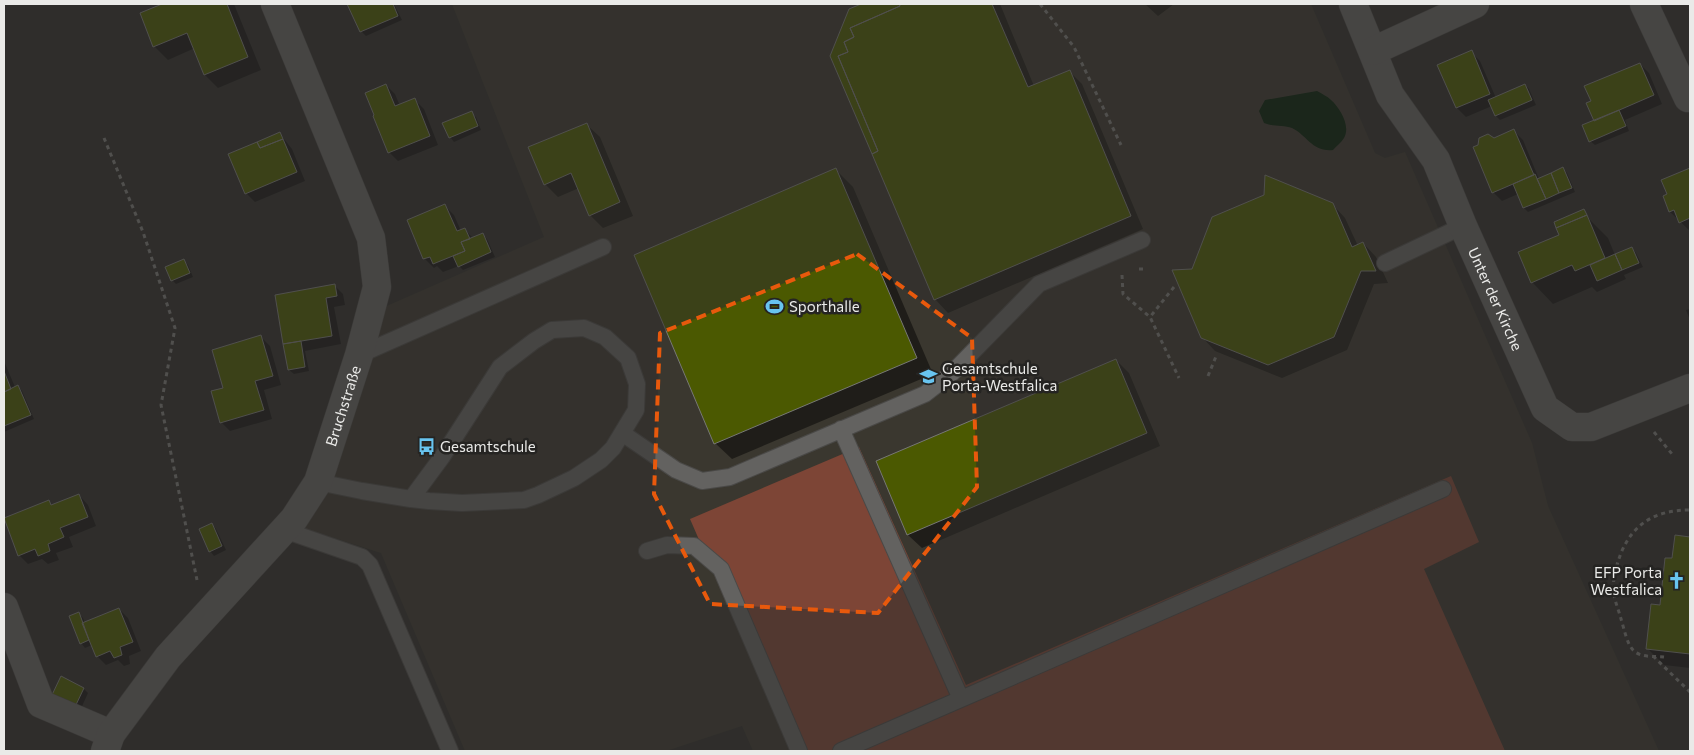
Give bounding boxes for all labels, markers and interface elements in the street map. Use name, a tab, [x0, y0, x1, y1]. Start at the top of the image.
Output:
street label: Unter der Kirche	[1465, 244, 1527, 353]
sports icon: Sporthalle	[765, 296, 785, 316]
place label: Sporthalle	[789, 297, 860, 315]
place label: Gesamtschule Porta-Westfalica	[942, 359, 1057, 394]
street label: Bruchstraße	[321, 363, 364, 448]
school or university icon: Gesamtschule Porta-Westfalica	[918, 367, 938, 387]
bus stop icon: Gesamtschule	[416, 436, 436, 456]
place label: Gesamtschule	[440, 437, 536, 455]
place label: EFP Porta Westfalica	[1590, 563, 1662, 598]
church icon: EFP Porta Westfalica	[1666, 571, 1686, 591]

